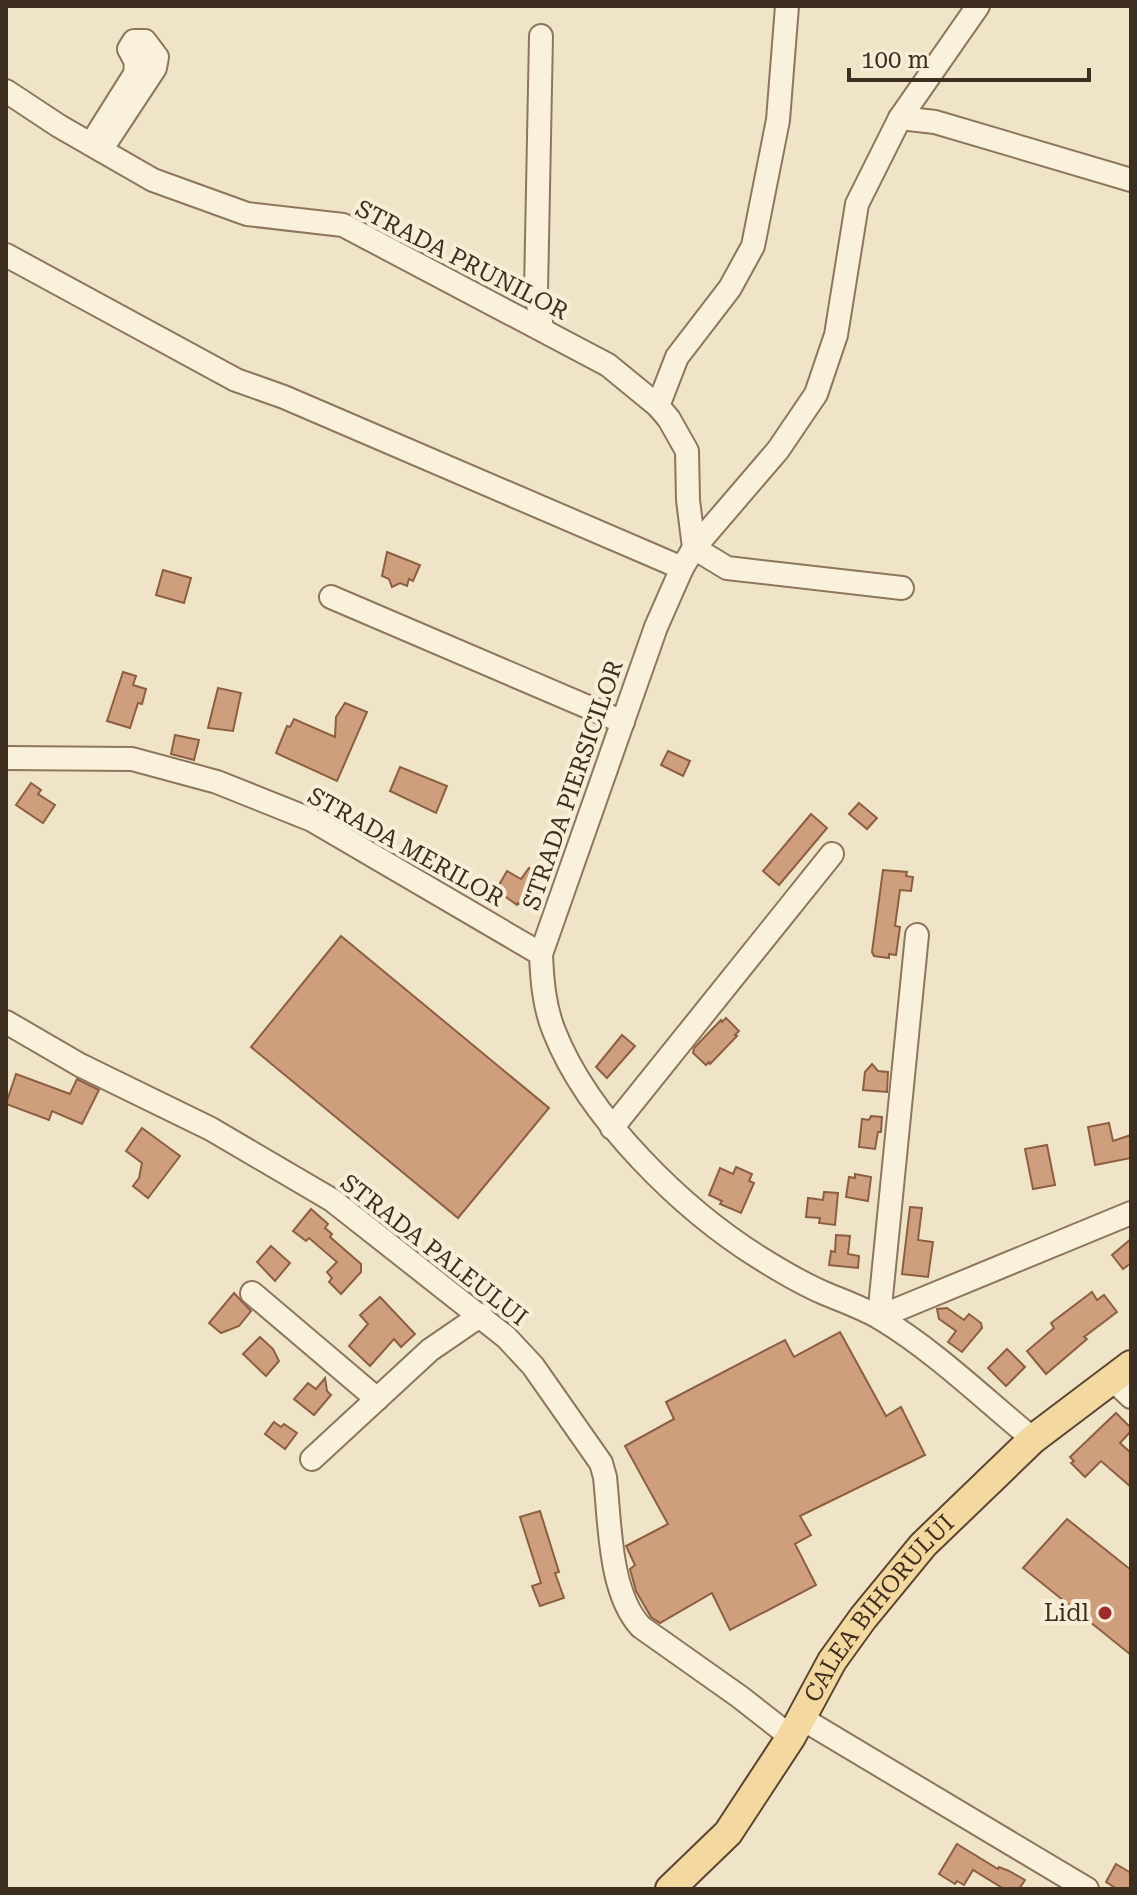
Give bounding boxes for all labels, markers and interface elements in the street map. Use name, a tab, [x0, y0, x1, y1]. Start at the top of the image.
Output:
scale bar	[849, 32, 1089, 82]
text: 100 m	[861, 46, 929, 74]
street label: STRADA PRUNILOR	[351, 194, 573, 326]
street label: STRADA PIERSICILOR	[517, 656, 629, 914]
street label: STRADA MERILOR	[303, 781, 509, 913]
street label: STRADA PALEULUI	[335, 1168, 533, 1332]
street label: CALEA BIHORULUI	[798, 1509, 960, 1707]
place label: Lidl	[1044, 1599, 1089, 1627]
marker: Lidl	[1096, 1604, 1114, 1622]

